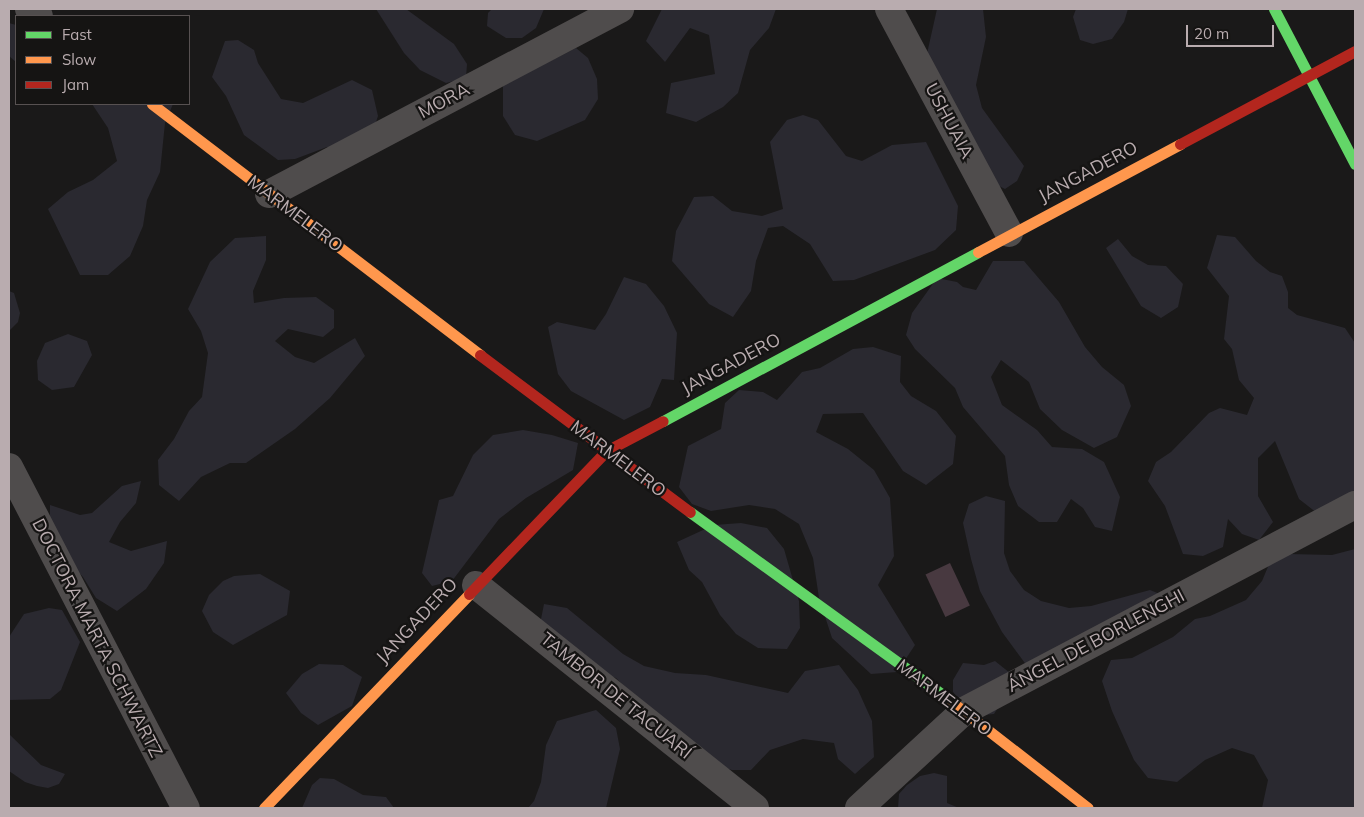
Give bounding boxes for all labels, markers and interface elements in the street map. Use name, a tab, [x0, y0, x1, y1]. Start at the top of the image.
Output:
legend	[15, 15, 190, 105]
scale bar	[1189, 15, 1276, 47]
text: 20 m	[1194, 24, 1229, 43]
text: Fast	[62, 25, 92, 44]
text: Slow	[62, 50, 96, 69]
text: Jam	[62, 75, 89, 94]
street label: MORA	[415, 79, 473, 123]
street label: USHUAIA	[920, 80, 978, 162]
street label: JANGADERO	[1035, 137, 1141, 207]
street label: MARMELERO	[243, 171, 347, 257]
street label: JANGADERO	[678, 329, 784, 399]
street label: MARMELERO	[566, 416, 670, 502]
street label: DOCTORA MARTA SCHWARTZ	[27, 515, 167, 761]
street label: JANGADERO	[372, 574, 462, 668]
street label: ÁNGEL DE BORLENGHI	[1004, 585, 1188, 697]
street label: TAMBOR DE TACUARÍ	[536, 628, 696, 764]
street label: MARMELERO	[892, 655, 996, 741]

